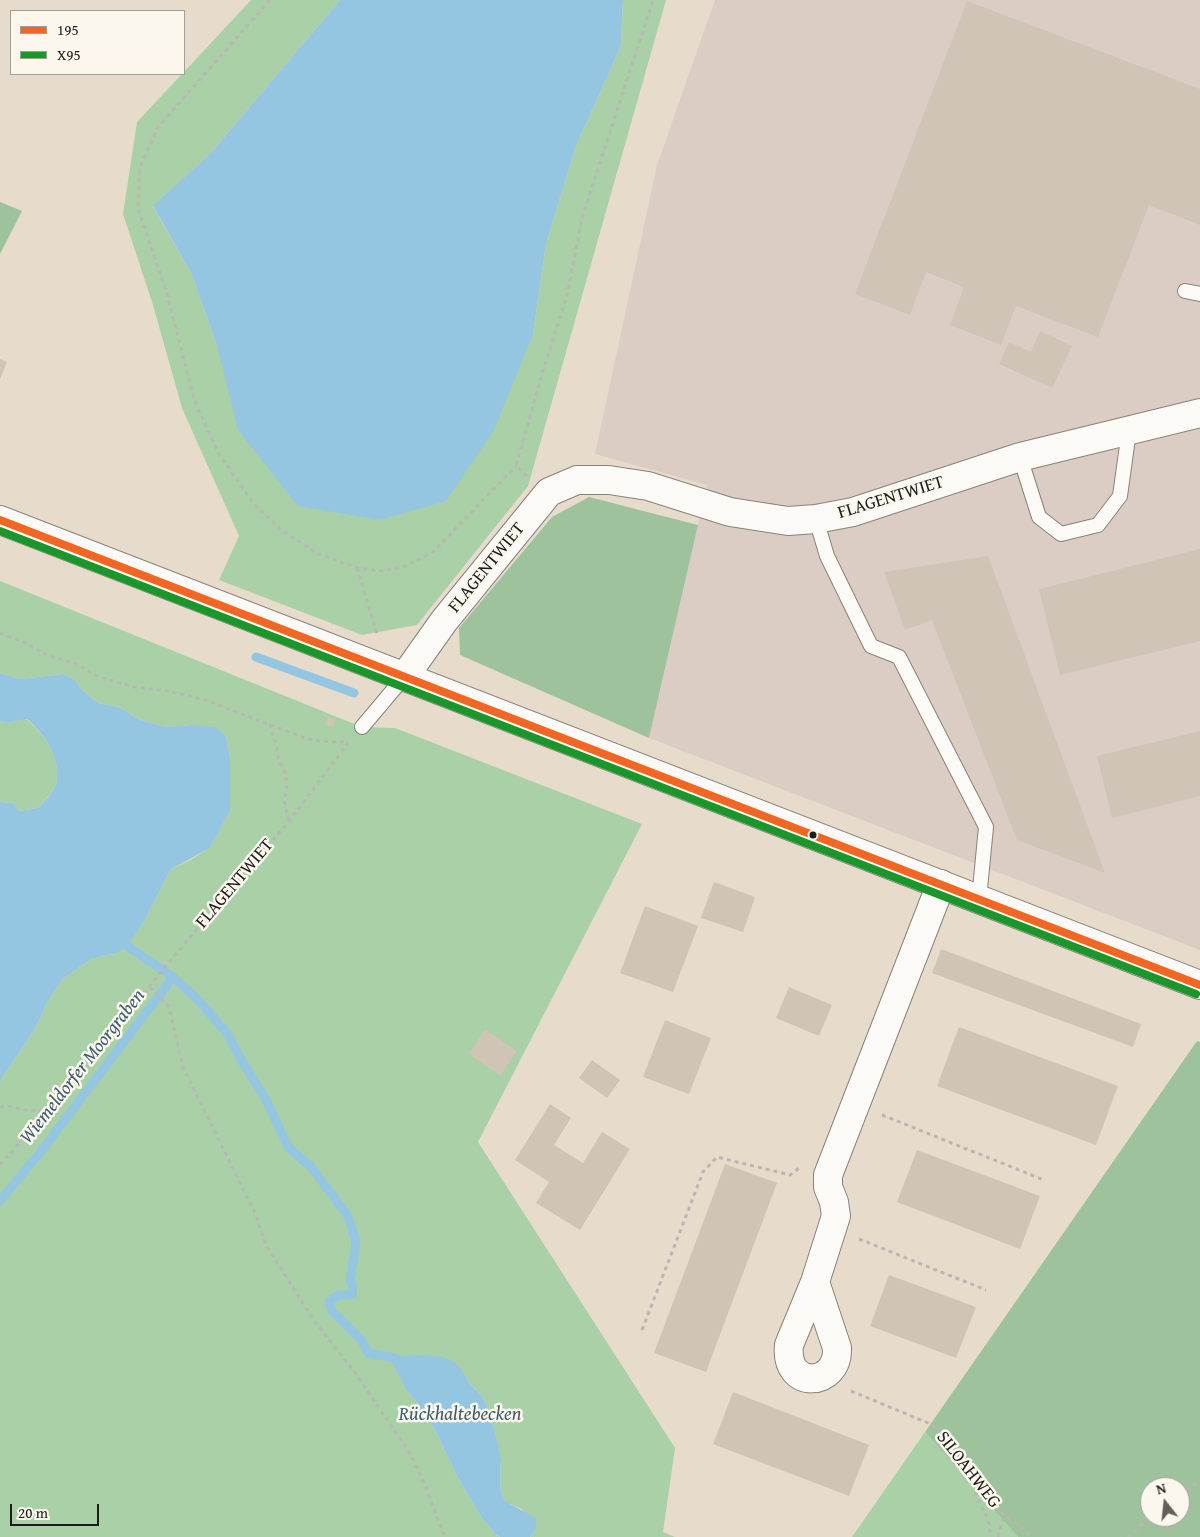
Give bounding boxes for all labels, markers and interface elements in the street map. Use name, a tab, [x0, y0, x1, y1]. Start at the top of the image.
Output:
legend	[10, 10, 185, 75]
text: 195	[57, 19, 79, 40]
text: X95	[57, 44, 81, 65]
street label: FLAGENTWIET	[835, 472, 947, 524]
street label: FLAGENTWIET	[444, 519, 530, 617]
unlabelled marker	[808, 830, 818, 840]
street label: FLAGENTWIET	[191, 835, 279, 933]
water label: Wiemeldorfer Moorgraben	[16, 985, 150, 1149]
water label: Rückhaltebecken	[399, 1404, 521, 1426]
street label: SILOAHWEG	[931, 1427, 1005, 1513]
north arrow	[1140, 1477, 1190, 1527]
text: N	[1154, 1478, 1168, 1499]
scale bar	[12, 1494, 101, 1526]
text: 20 m	[18, 1502, 48, 1523]

